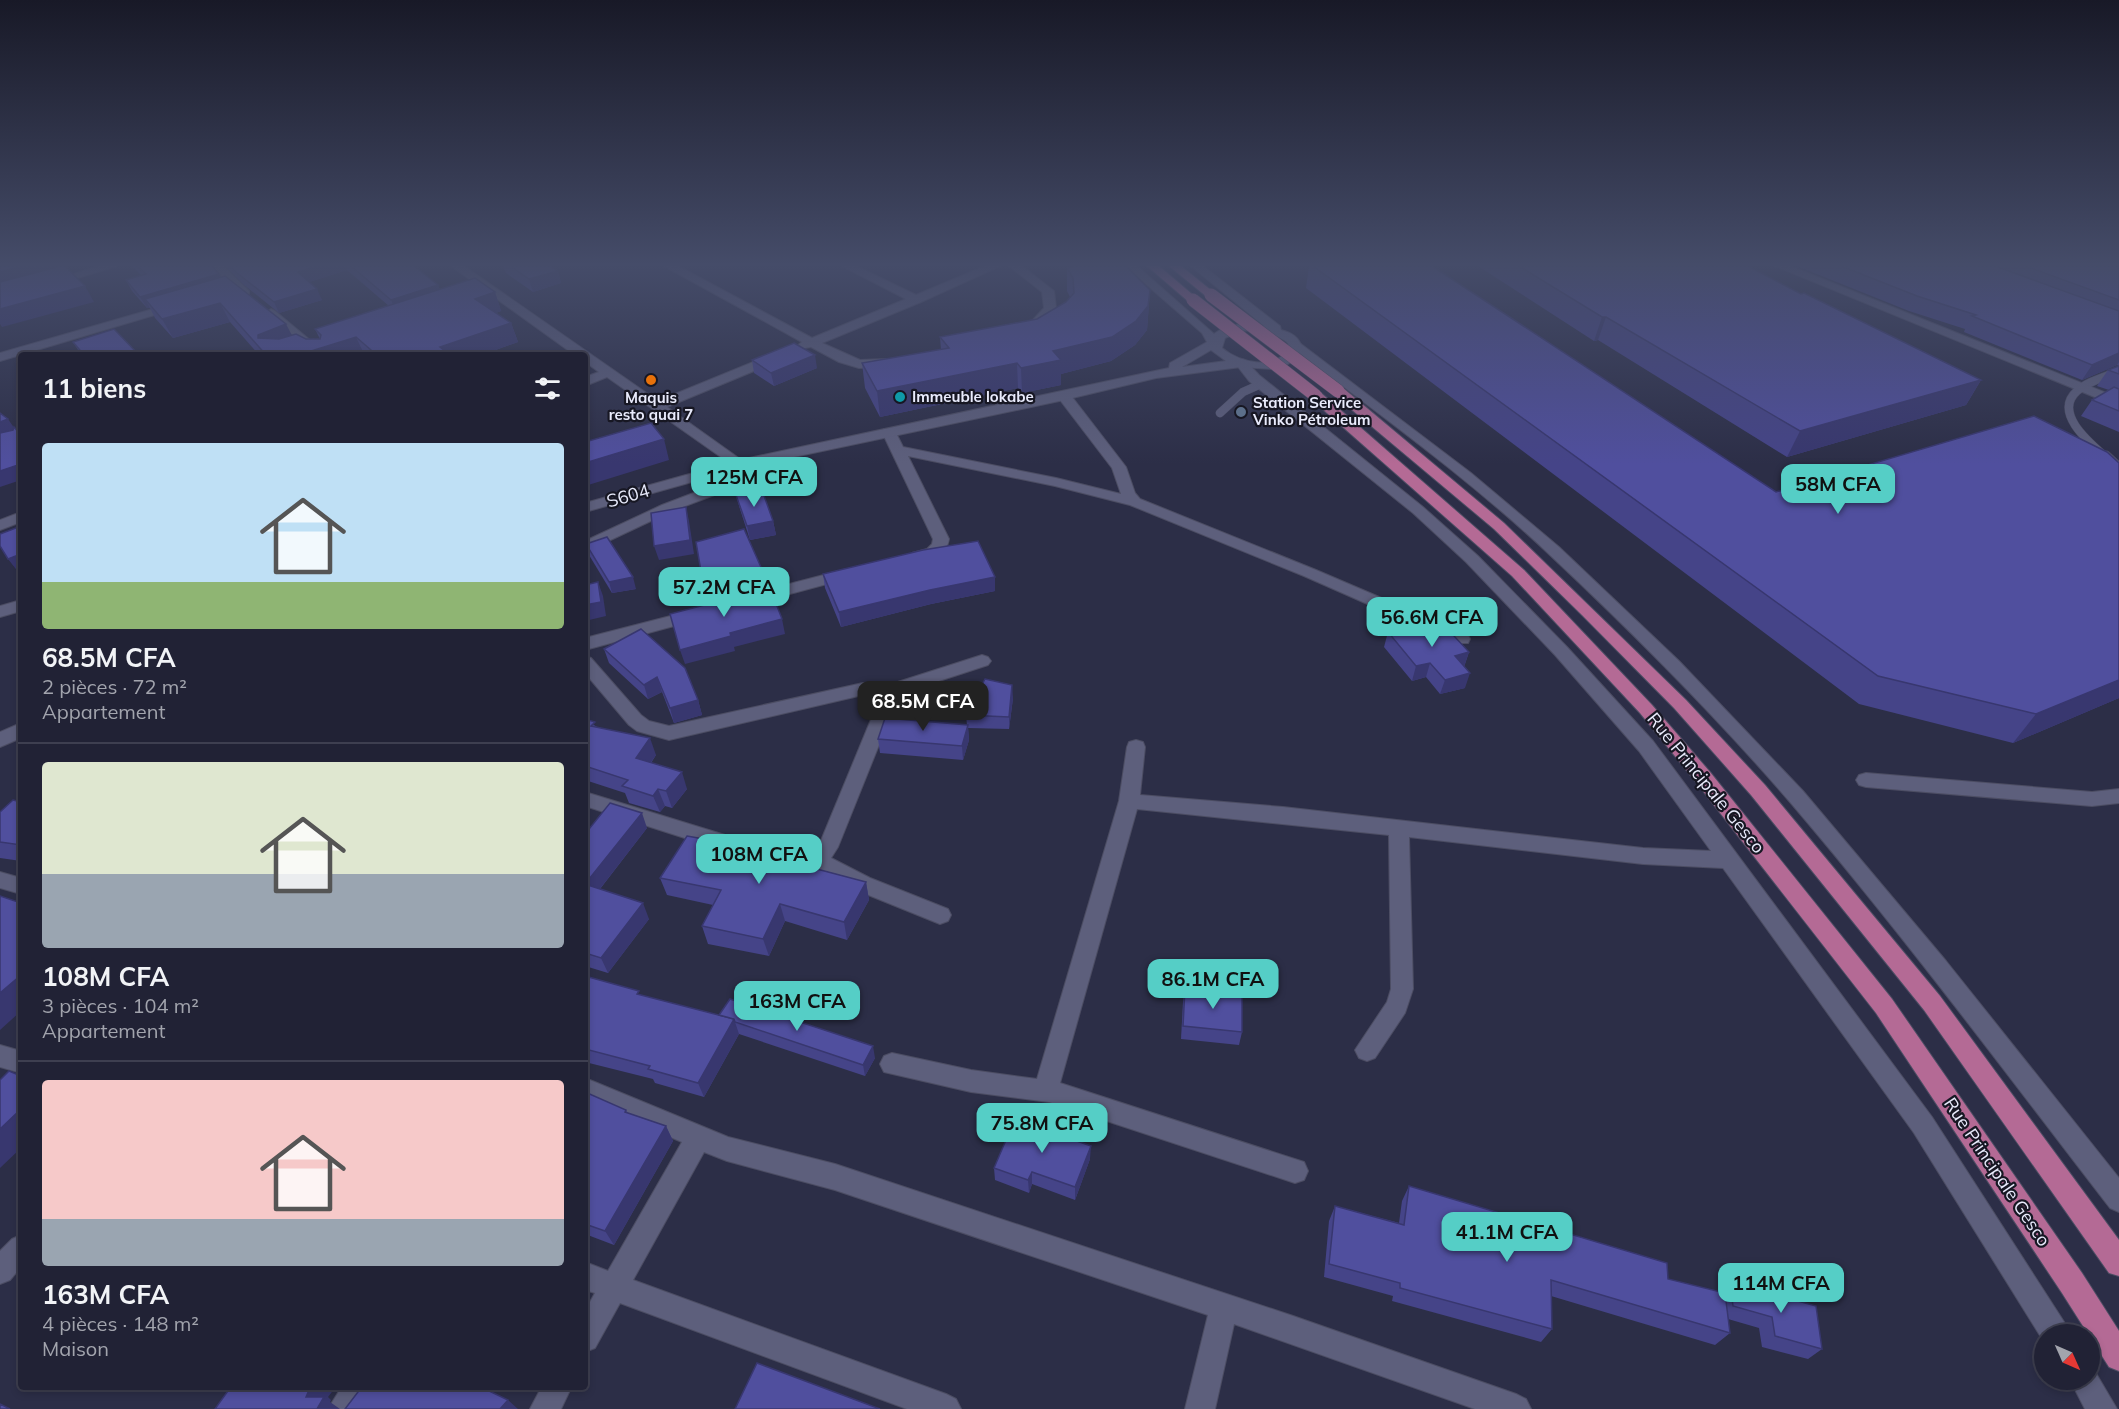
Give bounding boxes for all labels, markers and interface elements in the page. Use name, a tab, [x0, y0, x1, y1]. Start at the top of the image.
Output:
text: 11 biens	[42, 372, 146, 405]
icon: filters	[531, 372, 564, 405]
marker: Maquis resto quai 7	[644, 373, 658, 387]
place label: Immeuble lokabe	[912, 387, 1034, 406]
place label: Maquis resto quai 7	[609, 388, 693, 424]
marker: Immeuble lokabe	[893, 390, 907, 404]
place label: Station Service Vinko Pétroleum	[1252, 393, 1371, 429]
marker: Station Service Vinko Pétroleum	[1234, 405, 1248, 419]
pin: 125M CFA	[692, 457, 816, 508]
text: 125M CFA	[705, 464, 803, 489]
pin: 58M CFA	[1783, 464, 1893, 515]
text: 58M CFA	[1795, 471, 1881, 496]
street label: S604	[604, 478, 652, 513]
icon: home	[249, 482, 357, 590]
pin: 57.2M CFA	[655, 567, 793, 618]
text: 57.2M CFA	[673, 574, 775, 599]
pin: 56.6M CFA	[1363, 597, 1501, 648]
text: 56.6M CFA	[1381, 604, 1483, 629]
text: 68.5M CFA	[42, 641, 176, 674]
text: 2 pièces · 72 m²	[42, 674, 187, 699]
pin: 68.5M CFA	[854, 681, 992, 732]
text: 68.5M CFA	[872, 688, 974, 713]
text: Appartement	[42, 699, 165, 724]
street label: Rue Principale Gesco	[1642, 708, 1770, 858]
icon: home	[249, 801, 357, 909]
pin: 108M CFA	[697, 834, 821, 885]
text: 108M CFA	[710, 841, 808, 866]
pin: 86.1M CFA	[1144, 959, 1282, 1010]
text: 108M CFA	[42, 960, 169, 993]
text: 86.1M CFA	[1162, 966, 1264, 991]
pin: 163M CFA	[735, 981, 859, 1032]
text: 163M CFA	[748, 988, 846, 1013]
text: 3 pièces · 104 m²	[42, 993, 199, 1018]
text: Appartement	[42, 1018, 165, 1043]
street label: Rue Principale Gesco	[1939, 1093, 2056, 1251]
pin: 75.8M CFA	[973, 1103, 1111, 1154]
text: 75.8M CFA	[991, 1110, 1093, 1135]
icon: home	[249, 1119, 357, 1227]
pin: 41.1M CFA	[1438, 1212, 1576, 1263]
text: 41.1M CFA	[1456, 1219, 1558, 1244]
pin: 114M CFA	[1719, 1263, 1843, 1314]
text: 114M CFA	[1732, 1270, 1830, 1295]
text: 163M CFA	[42, 1278, 169, 1311]
text: 4 pièces · 148 m²	[42, 1311, 199, 1336]
north arrow	[2034, 1324, 2100, 1390]
map controls	[2034, 1324, 2100, 1390]
text: Maison	[42, 1336, 109, 1361]

